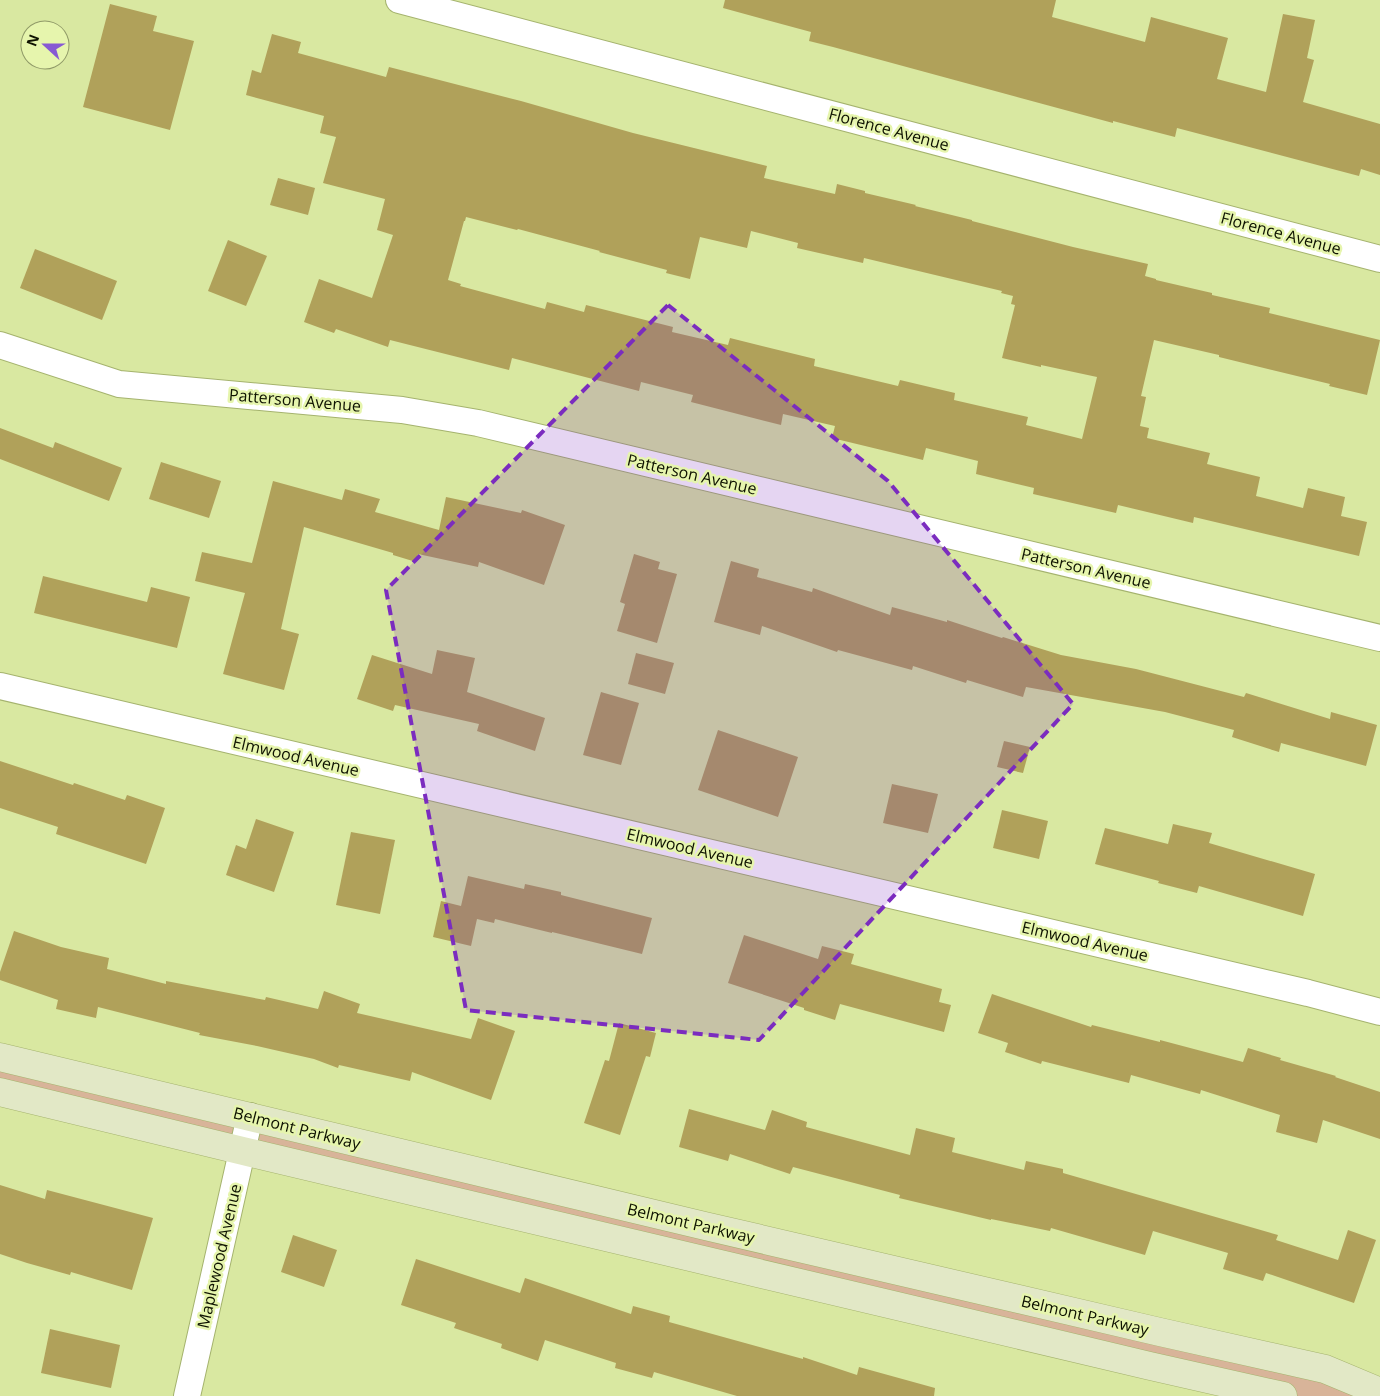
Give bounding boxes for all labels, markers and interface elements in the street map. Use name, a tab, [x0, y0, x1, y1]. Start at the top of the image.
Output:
north arrow	[20, 20, 70, 70]
text: N	[21, 31, 43, 49]
street label: Florence Avenue	[826, 102, 952, 156]
street label: Florence Avenue	[1218, 206, 1344, 260]
street label: Patterson Avenue	[228, 383, 362, 417]
street label: Patterson Avenue	[625, 448, 759, 500]
street label: Patterson Avenue	[1019, 542, 1153, 594]
street label: Elmwood Avenue	[231, 731, 361, 781]
street label: Elmwood Avenue	[625, 823, 755, 873]
street label: Elmwood Avenue	[1020, 916, 1150, 966]
street label: Belmont Parkway	[231, 1102, 364, 1155]
street label: Maplewood Avenue	[192, 1182, 246, 1330]
street label: Belmont Parkway	[625, 1198, 758, 1249]
street label: Belmont Parkway	[1019, 1290, 1152, 1341]

